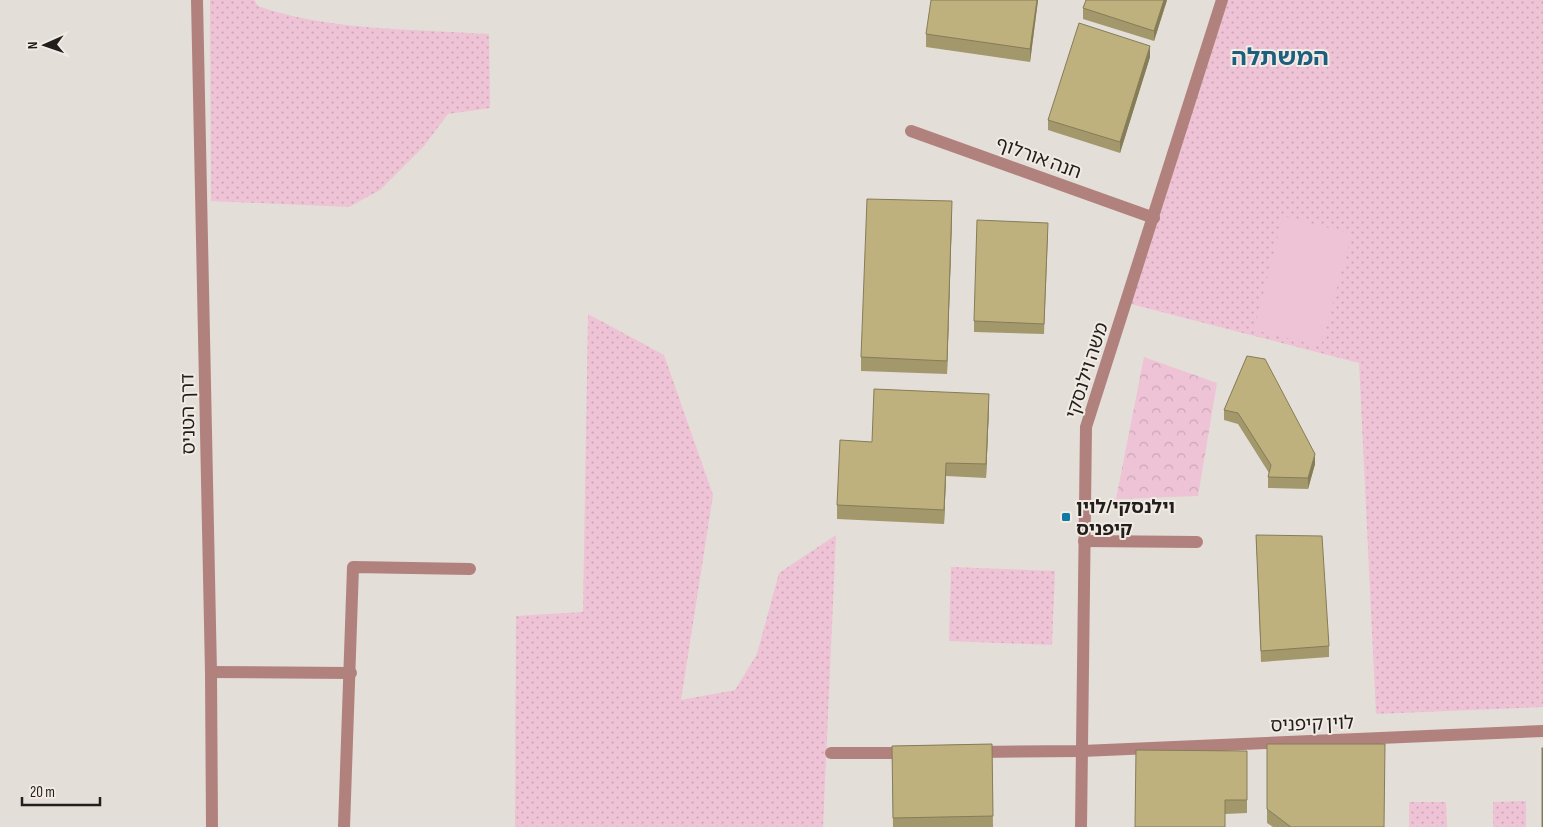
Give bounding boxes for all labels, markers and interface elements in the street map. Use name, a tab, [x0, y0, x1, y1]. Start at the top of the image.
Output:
north arrow	[20, 20, 70, 70]
text: N	[24, 41, 41, 49]
district label: המשתלה	[1231, 43, 1329, 72]
street label: חנה אורלוף	[992, 132, 1085, 185]
street label: משה וילנסקי	[1061, 320, 1114, 421]
street label: דרך הטניס	[176, 373, 201, 455]
place label: וילנסקי/לוין קיפניס	[1076, 496, 1175, 541]
marker: וילנסקי/לוין קיפניס	[1060, 511, 1072, 523]
street label: לוין קיפניס	[1270, 712, 1354, 737]
scale bar	[22, 774, 100, 806]
text: 20 m	[30, 783, 55, 802]

